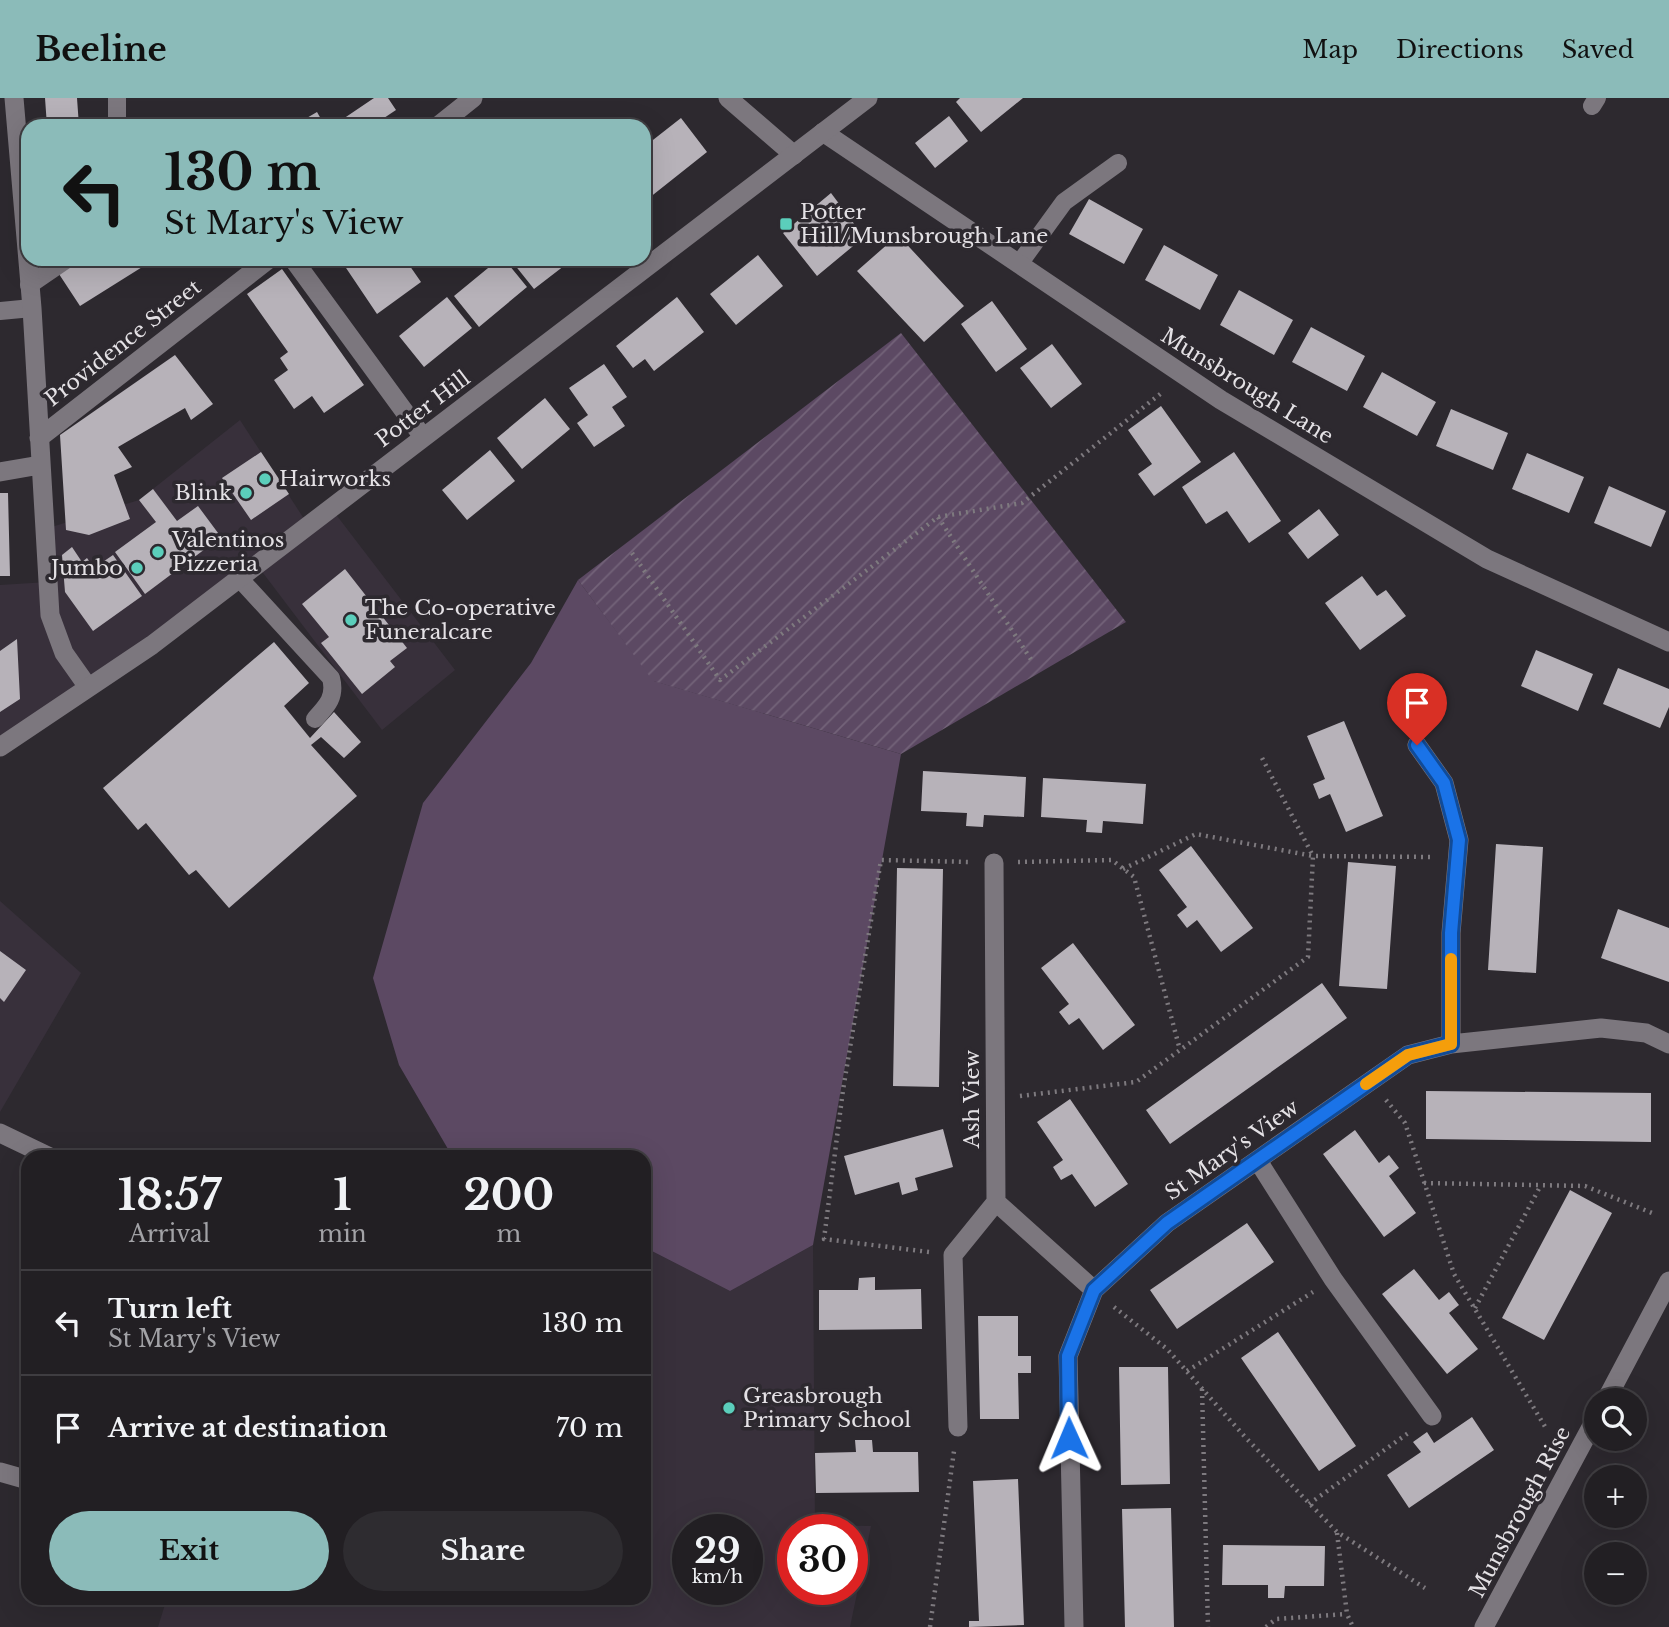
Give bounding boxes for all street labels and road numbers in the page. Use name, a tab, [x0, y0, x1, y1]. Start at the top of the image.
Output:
street label: Providence Street	[40, 274, 206, 412]
street label: Munsbrough Lane	[1156, 322, 1338, 450]
street label: Potter Hill	[371, 365, 475, 453]
street label: Ash View	[959, 1050, 985, 1149]
street label: St Mary's View	[1160, 1094, 1304, 1206]
street label: Munsbrough Rise	[1464, 1422, 1576, 1602]

